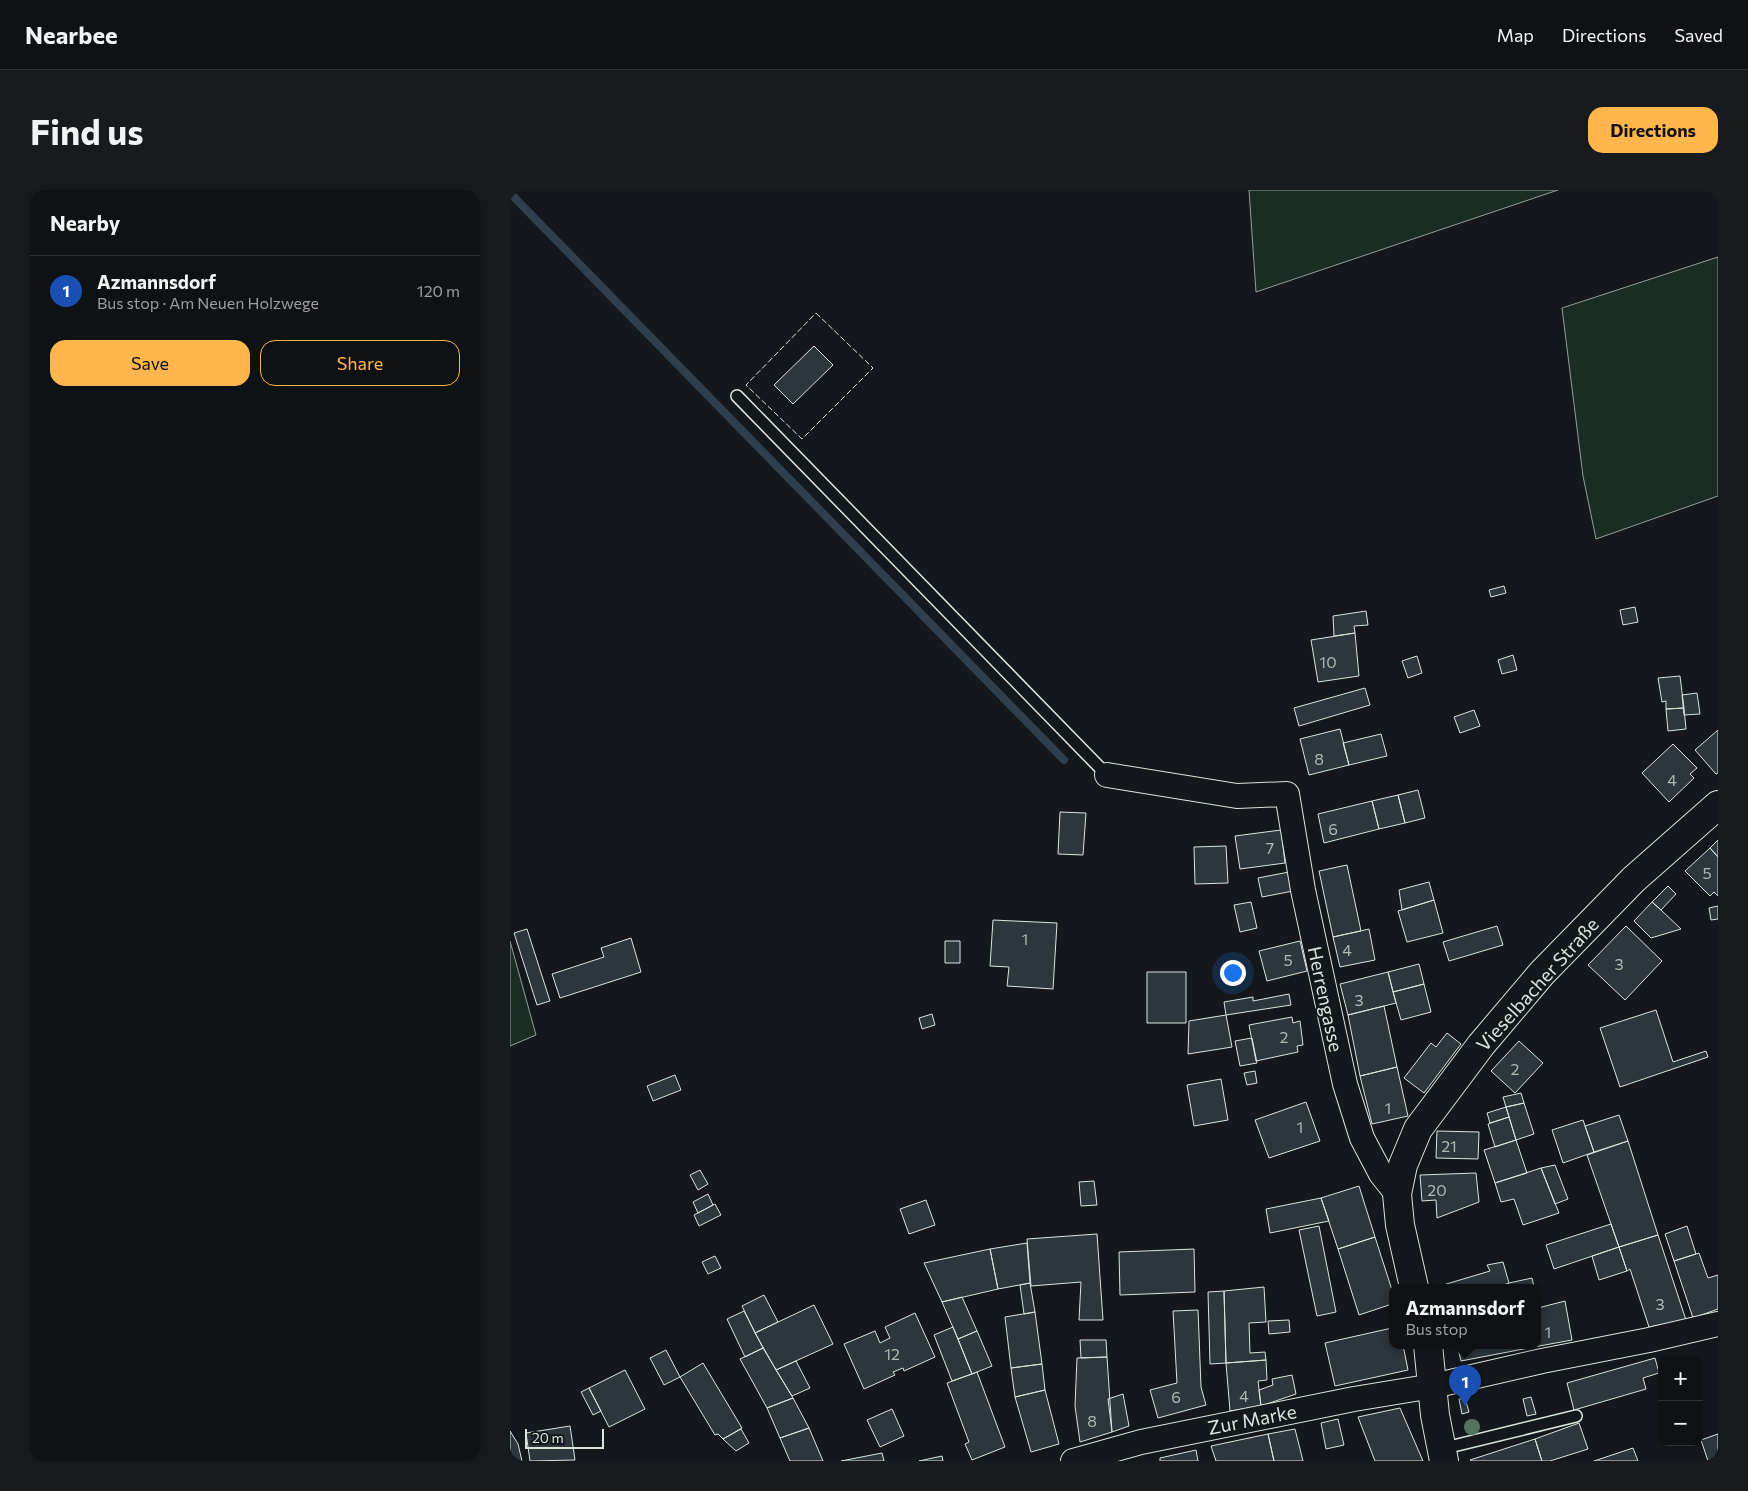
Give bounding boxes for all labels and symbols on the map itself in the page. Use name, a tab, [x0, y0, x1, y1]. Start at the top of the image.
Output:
house number: 10	[1319, 652, 1337, 671]
house number: 8	[1314, 749, 1324, 768]
house number: 4	[1667, 770, 1677, 789]
house number: 6	[1328, 819, 1338, 838]
house number: 7	[1266, 838, 1274, 857]
house number: 5	[1702, 863, 1712, 882]
street label: Vieselbacher Straße	[1471, 912, 1603, 1056]
house number: 1	[1022, 929, 1028, 948]
house number: 4	[1342, 940, 1352, 959]
street label: Herrengasse	[1304, 944, 1348, 1054]
house number: 5	[1283, 950, 1293, 969]
house number: 3	[1614, 954, 1624, 973]
your location	[1220, 960, 1246, 986]
house number: 3	[1354, 990, 1364, 1009]
house number: 2	[1280, 1027, 1289, 1046]
house number: 2	[1511, 1059, 1520, 1078]
house number: 1	[1385, 1098, 1391, 1117]
house number: 1	[1297, 1117, 1303, 1136]
house number: 21	[1441, 1136, 1457, 1155]
house number: 20	[1427, 1180, 1447, 1199]
house number: 3	[1655, 1294, 1665, 1313]
house number: 1	[1545, 1322, 1551, 1341]
house number: 12	[884, 1344, 900, 1363]
pin: 1	[1449, 1365, 1481, 1406]
house number: 4	[1239, 1386, 1249, 1405]
house number: 6	[1171, 1387, 1181, 1406]
street label: Zur Marke	[1206, 1399, 1298, 1439]
house number: 8	[1087, 1411, 1097, 1430]
scale bar	[525, 1426, 604, 1449]

